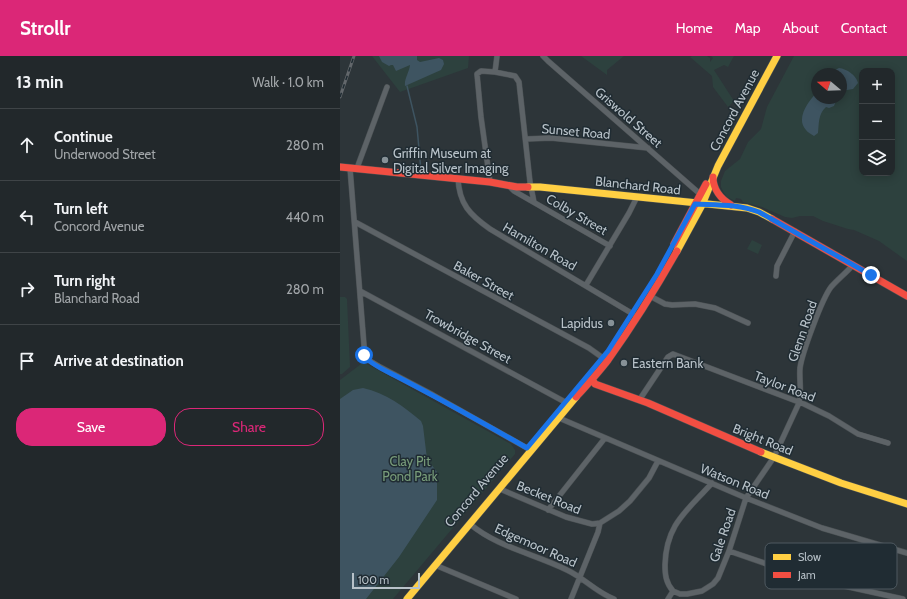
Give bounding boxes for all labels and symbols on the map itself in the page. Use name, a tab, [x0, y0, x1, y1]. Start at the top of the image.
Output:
street label: Concord Avenue	[706, 66, 762, 154]
north arrow	[811, 68, 847, 104]
street label: Griswold Street	[592, 83, 666, 151]
street label: Sunset Road	[541, 120, 611, 142]
place label: Griffin Museum at Digital Silver Imaging	[393, 145, 509, 176]
marker: Griffin Museum at Digital Silver Imaging	[380, 155, 390, 165]
street label: Blanchard Road	[595, 173, 681, 197]
street label: Colby Street	[544, 190, 611, 238]
street label: Hamilton Road	[500, 218, 580, 274]
street label: Baker Street	[451, 257, 518, 303]
route end	[862, 266, 880, 284]
street label: Glenn Road	[784, 298, 820, 364]
street label: Trowbridge Street	[422, 305, 515, 367]
place label: Lapidus	[561, 315, 604, 331]
marker: Lapidus	[606, 318, 616, 328]
route start	[355, 346, 373, 364]
place label: Eastern Bank	[632, 355, 703, 371]
marker: Eastern Bank	[619, 358, 629, 368]
street label: Taylor Road	[752, 367, 818, 405]
street label: Bright Road	[731, 420, 795, 458]
street label: Concord Avenue	[441, 450, 511, 530]
park label: Clay Pit Pond Park	[382, 453, 438, 484]
street label: Watson Road	[698, 460, 772, 502]
street label: Becket Road	[514, 477, 584, 517]
street label: Gale Road	[705, 506, 739, 564]
street label: Edgemoor Road	[492, 520, 580, 570]
legend	[765, 543, 897, 589]
text: Slow	[798, 550, 821, 564]
text: Jam	[797, 568, 816, 582]
scale bar	[352, 571, 420, 590]

